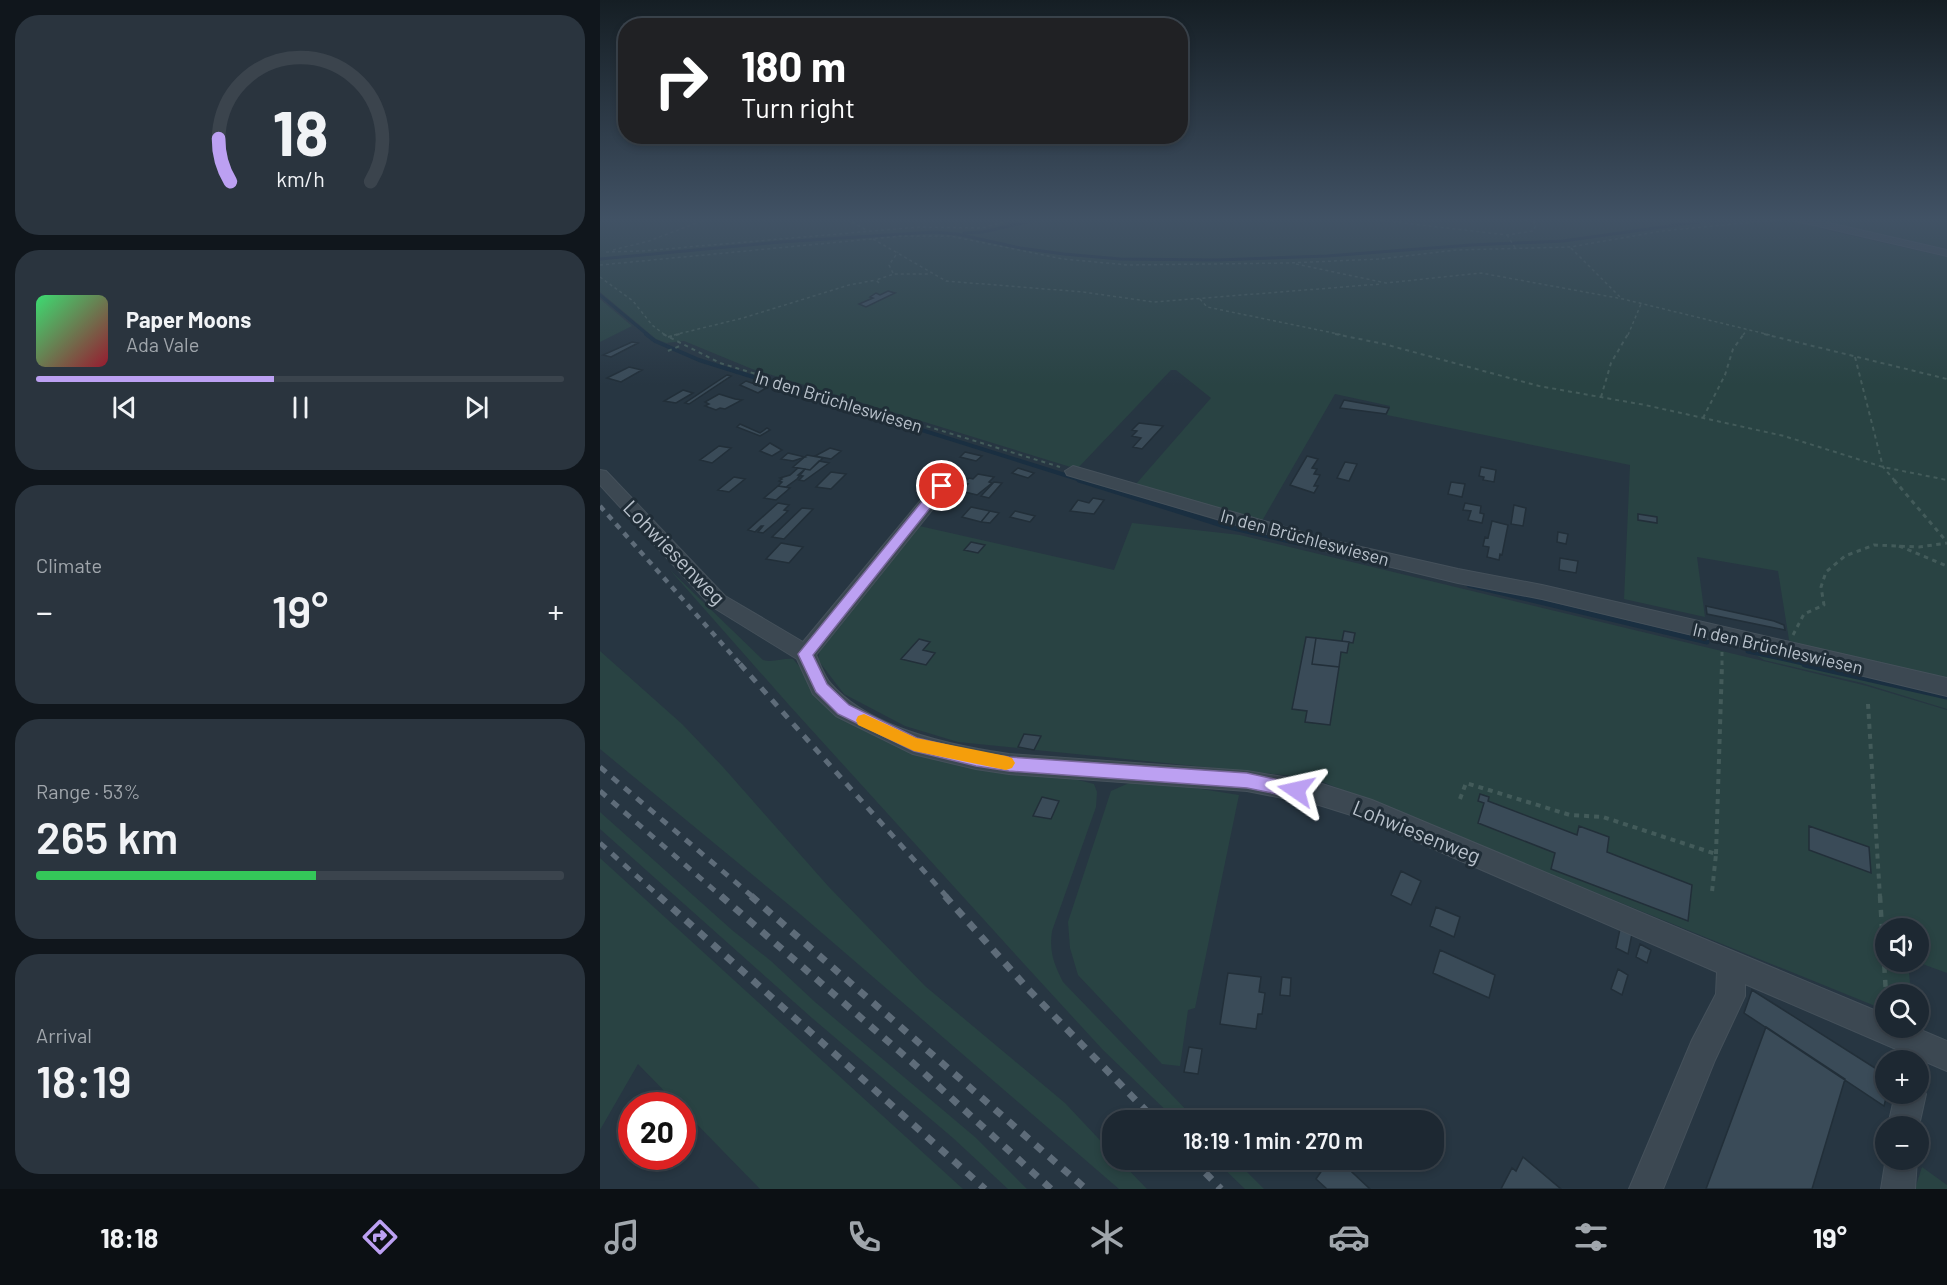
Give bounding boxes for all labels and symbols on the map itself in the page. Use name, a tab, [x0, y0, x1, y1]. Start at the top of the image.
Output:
street label: In den Brüchleswiesen	[753, 365, 925, 437]
pin	[916, 460, 967, 511]
street label: Lohwiesenweg	[619, 495, 731, 609]
street label: In den Brüchleswiesen	[1218, 504, 1392, 570]
street label: In den Brüchleswiesen	[1691, 618, 1865, 678]
position arrow	[1264, 758, 1328, 822]
street label: Lohwiesenweg	[1349, 794, 1485, 868]
speed limit sign: 20	[618, 1092, 696, 1170]

